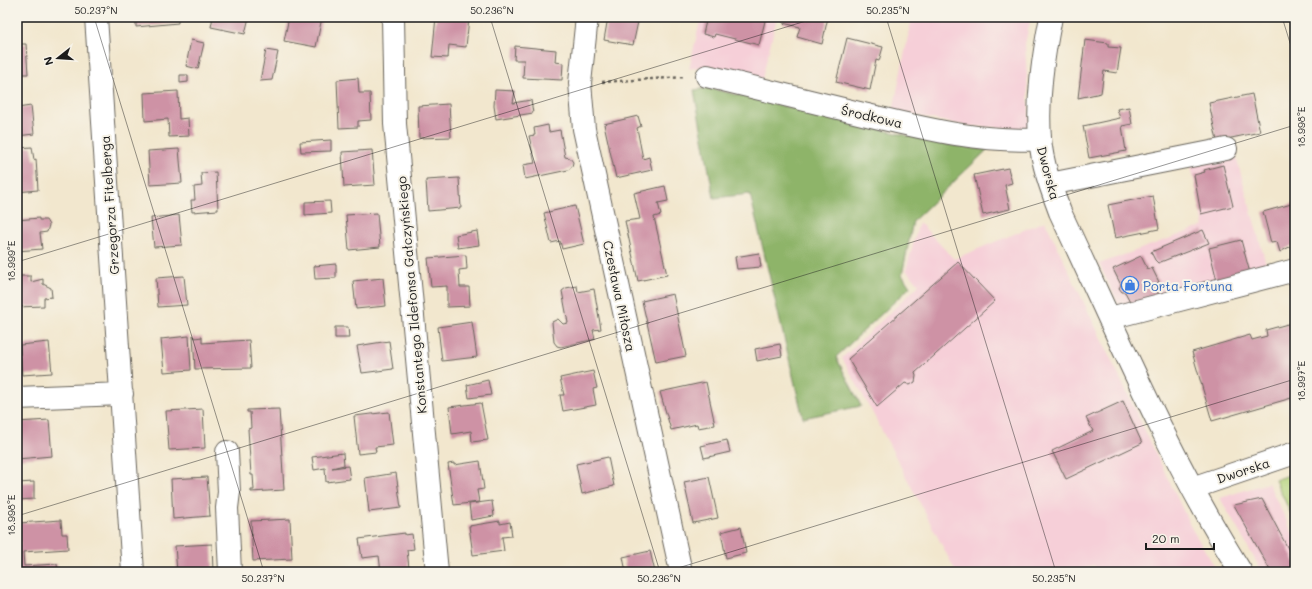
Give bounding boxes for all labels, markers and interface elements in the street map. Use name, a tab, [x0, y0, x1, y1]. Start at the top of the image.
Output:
text: 50.237°N	[74, 3, 118, 17]
text: 50.236°N	[470, 3, 514, 17]
text: 50.235°N	[866, 3, 910, 17]
north arrow	[38, 38, 78, 78]
text: N	[40, 55, 56, 67]
street label: Środkowa	[840, 101, 904, 131]
text: 18.998°E	[1294, 106, 1308, 147]
street label: Grzegorza Fitelberga	[96, 135, 122, 275]
street label: Dworska	[1034, 144, 1064, 202]
street label: Konstantego Ildefonsa Gałczyńskiego	[392, 175, 430, 414]
street label: Czesława Miłosza	[600, 239, 640, 353]
text: 18.999°E	[4, 240, 18, 281]
shop icon: Porta Fortuna	[1120, 275, 1140, 295]
place label: Porta Fortuna	[1143, 277, 1233, 294]
text: 18.997°E	[1294, 361, 1308, 401]
street label: Dworska	[1214, 453, 1272, 487]
text: 18.998°E	[4, 494, 18, 535]
scale bar	[1146, 525, 1214, 551]
text: 20 m	[1152, 530, 1180, 546]
text: 50.237°N	[241, 571, 285, 585]
text: 50.236°N	[637, 571, 681, 585]
text: 50.235°N	[1032, 571, 1076, 585]

